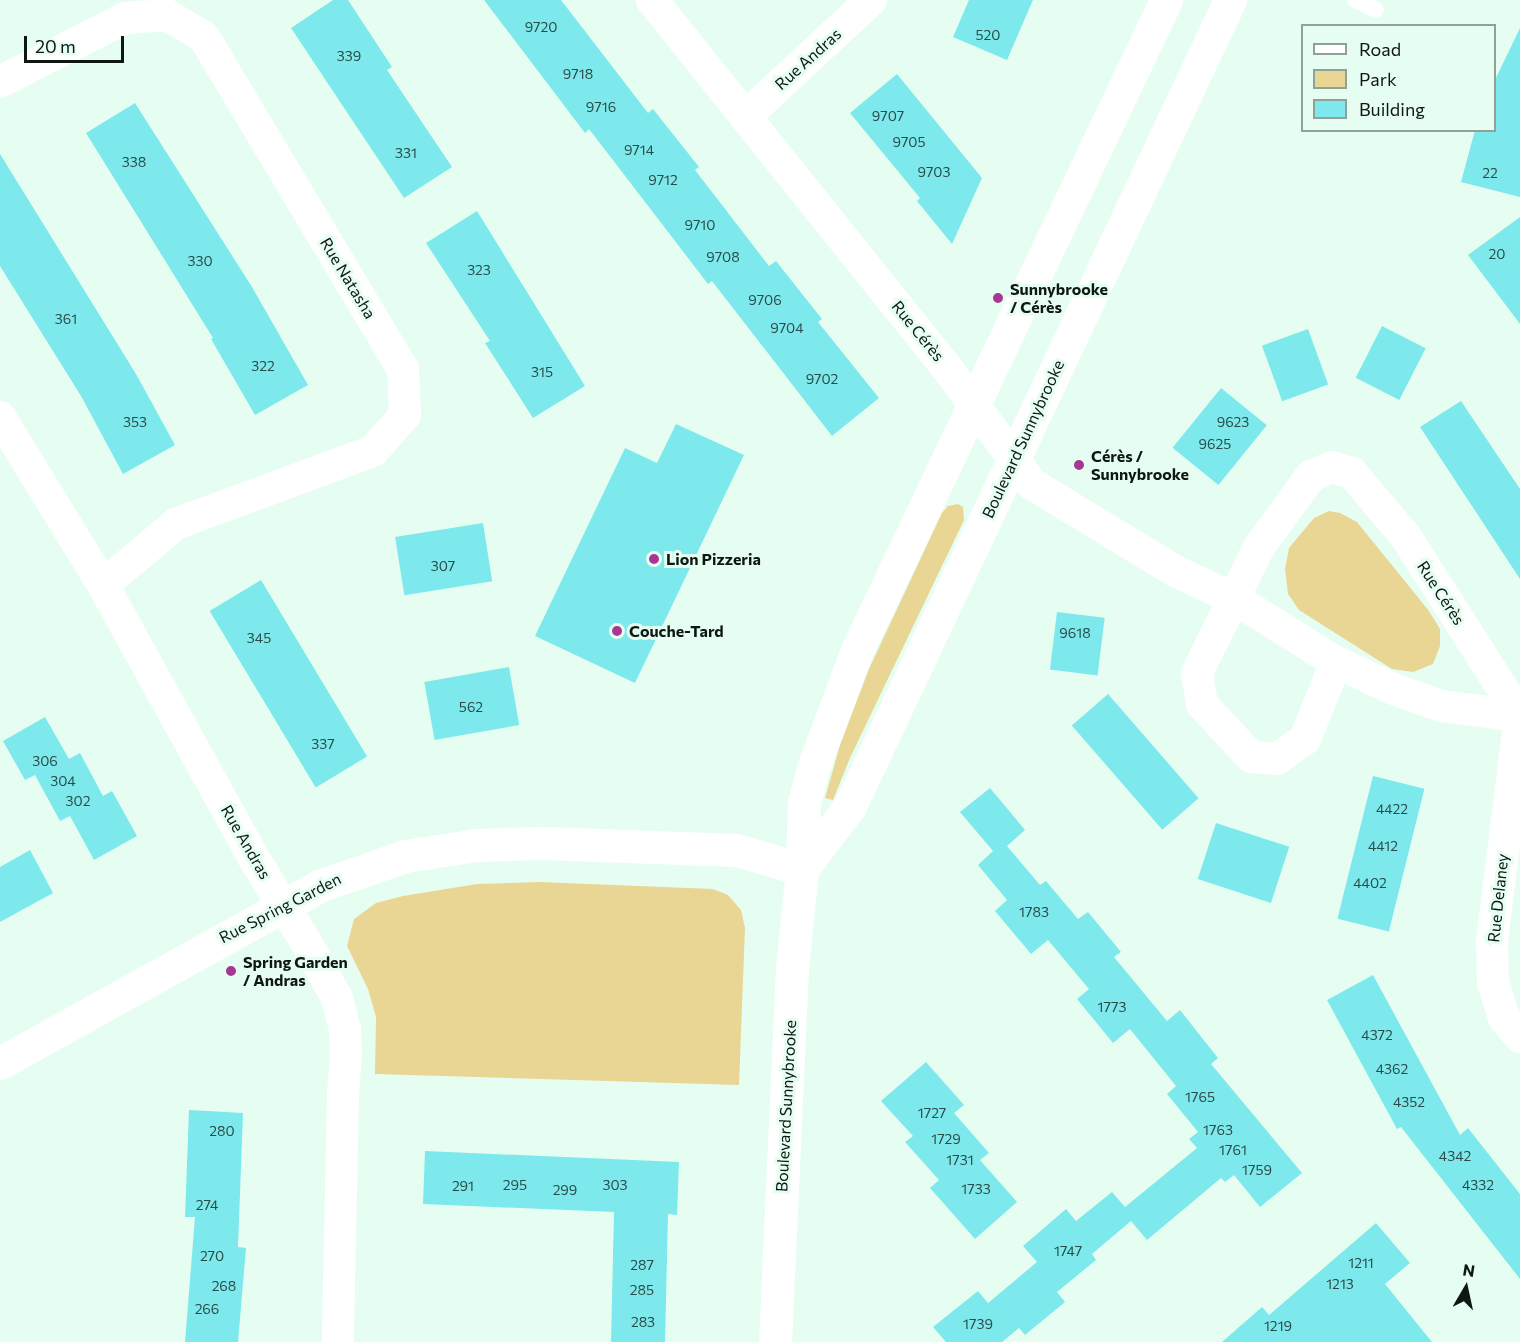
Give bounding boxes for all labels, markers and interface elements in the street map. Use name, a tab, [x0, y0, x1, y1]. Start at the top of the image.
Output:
house number: 9720	[525, 19, 557, 35]
scale bar	[27, 24, 128, 62]
street label: Rue Andras	[771, 24, 845, 94]
legend	[1301, 24, 1496, 132]
house number: 520	[976, 27, 1000, 43]
text: 20 m	[35, 35, 76, 57]
text: Road	[1359, 38, 1401, 60]
house number: 339	[337, 48, 361, 64]
house number: 9718	[563, 66, 593, 82]
text: Park	[1359, 68, 1397, 90]
text: Building	[1359, 98, 1425, 120]
house number: 9716	[586, 99, 616, 115]
house number: 9707	[872, 108, 904, 124]
house number: 9705	[893, 134, 925, 150]
house number: 9714	[624, 142, 654, 158]
house number: 331	[395, 145, 417, 161]
house number: 338	[122, 154, 146, 170]
house number: 9703	[918, 164, 950, 180]
house number: 22	[1482, 165, 1498, 181]
house number: 9712	[648, 172, 678, 188]
house number: 9710	[685, 217, 715, 233]
street label: Rue Natasha	[316, 234, 380, 322]
house number: 20	[1489, 246, 1505, 262]
house number: 9708	[706, 249, 740, 265]
house number: 330	[187, 253, 213, 269]
house number: 323	[467, 262, 491, 278]
place label: Sunnybrooke / Cérès	[1010, 279, 1108, 317]
marker: Sunnybrooke / Cérès	[991, 291, 1005, 305]
house number: 9706	[748, 292, 782, 308]
street label: Rue Cérès	[888, 297, 948, 365]
house number: 361	[55, 311, 77, 327]
house number: 9704	[770, 320, 804, 336]
street label: Boulevard Sunnybrooke	[978, 357, 1068, 521]
house number: 322	[251, 358, 275, 374]
house number: 315	[531, 364, 553, 380]
house number: 9702	[806, 371, 838, 387]
house number: 353	[123, 414, 147, 430]
house number: 9623	[1217, 414, 1249, 430]
house number: 9625	[1199, 436, 1231, 452]
place label: Cérès / Sunnybrooke	[1091, 446, 1189, 484]
marker: Cérès / Sunnybrooke	[1072, 458, 1086, 472]
place label: Lion Pizzeria	[666, 549, 761, 569]
marker: Lion Pizzeria	[647, 552, 661, 566]
street label: Rue Cérès	[1413, 557, 1469, 629]
house number: 307	[431, 558, 455, 574]
place label: Couche-Tard	[629, 621, 724, 641]
marker: Couche-Tard	[610, 624, 624, 638]
house number: 9618	[1059, 625, 1091, 641]
house number: 345	[247, 630, 271, 646]
house number: 562	[459, 699, 483, 715]
house number: 337	[311, 736, 335, 752]
house number: 306	[32, 753, 58, 769]
house number: 304	[50, 773, 76, 789]
house number: 302	[66, 793, 90, 809]
house number: 4422	[1376, 801, 1408, 817]
street label: Rue Andras	[217, 802, 275, 882]
house number: 4412	[1368, 838, 1398, 854]
street label: Rue Delaney	[1484, 853, 1512, 943]
street label: Rue Spring Garden	[216, 869, 344, 947]
house number: 4402	[1353, 875, 1387, 891]
house number: 1783	[1019, 904, 1049, 920]
place label: Spring Garden / Andras	[243, 952, 348, 990]
marker: Spring Garden / Andras	[224, 964, 238, 978]
house number: 1773	[1098, 999, 1126, 1015]
street label: Boulevard Sunnybrooke	[772, 1020, 800, 1192]
house number: 4372	[1361, 1027, 1393, 1043]
house number: 4362	[1376, 1061, 1408, 1077]
house number: 1765	[1185, 1089, 1215, 1105]
house number: 4352	[1393, 1094, 1425, 1110]
house number: 1727	[918, 1105, 946, 1121]
house number: 1763	[1203, 1122, 1233, 1138]
house number: 280	[209, 1123, 235, 1139]
house number: 1729	[931, 1131, 961, 1147]
house number: 1761	[1219, 1142, 1247, 1158]
house number: 4342	[1439, 1148, 1471, 1164]
house number: 1731	[946, 1152, 974, 1168]
house number: 1759	[1242, 1162, 1272, 1178]
house number: 295	[503, 1177, 527, 1193]
house number: 303	[602, 1177, 628, 1193]
house number: 4332	[1462, 1177, 1494, 1193]
house number: 291	[452, 1178, 474, 1194]
house number: 1733	[961, 1181, 991, 1197]
house number: 299	[553, 1182, 577, 1198]
house number: 274	[196, 1197, 218, 1213]
house number: 1747	[1054, 1243, 1082, 1259]
house number: 270	[200, 1248, 224, 1264]
house number: 1211	[1348, 1255, 1374, 1271]
house number: 287	[630, 1257, 654, 1273]
north arrow	[1436, 1258, 1496, 1318]
text: N	[1461, 1259, 1476, 1280]
house number: 1213	[1326, 1276, 1354, 1292]
house number: 268	[212, 1278, 236, 1294]
house number: 285	[630, 1282, 654, 1298]
house number: 266	[195, 1301, 219, 1317]
house number: 283	[631, 1314, 655, 1330]
house number: 1739	[963, 1316, 993, 1332]
house number: 1219	[1264, 1318, 1292, 1334]

